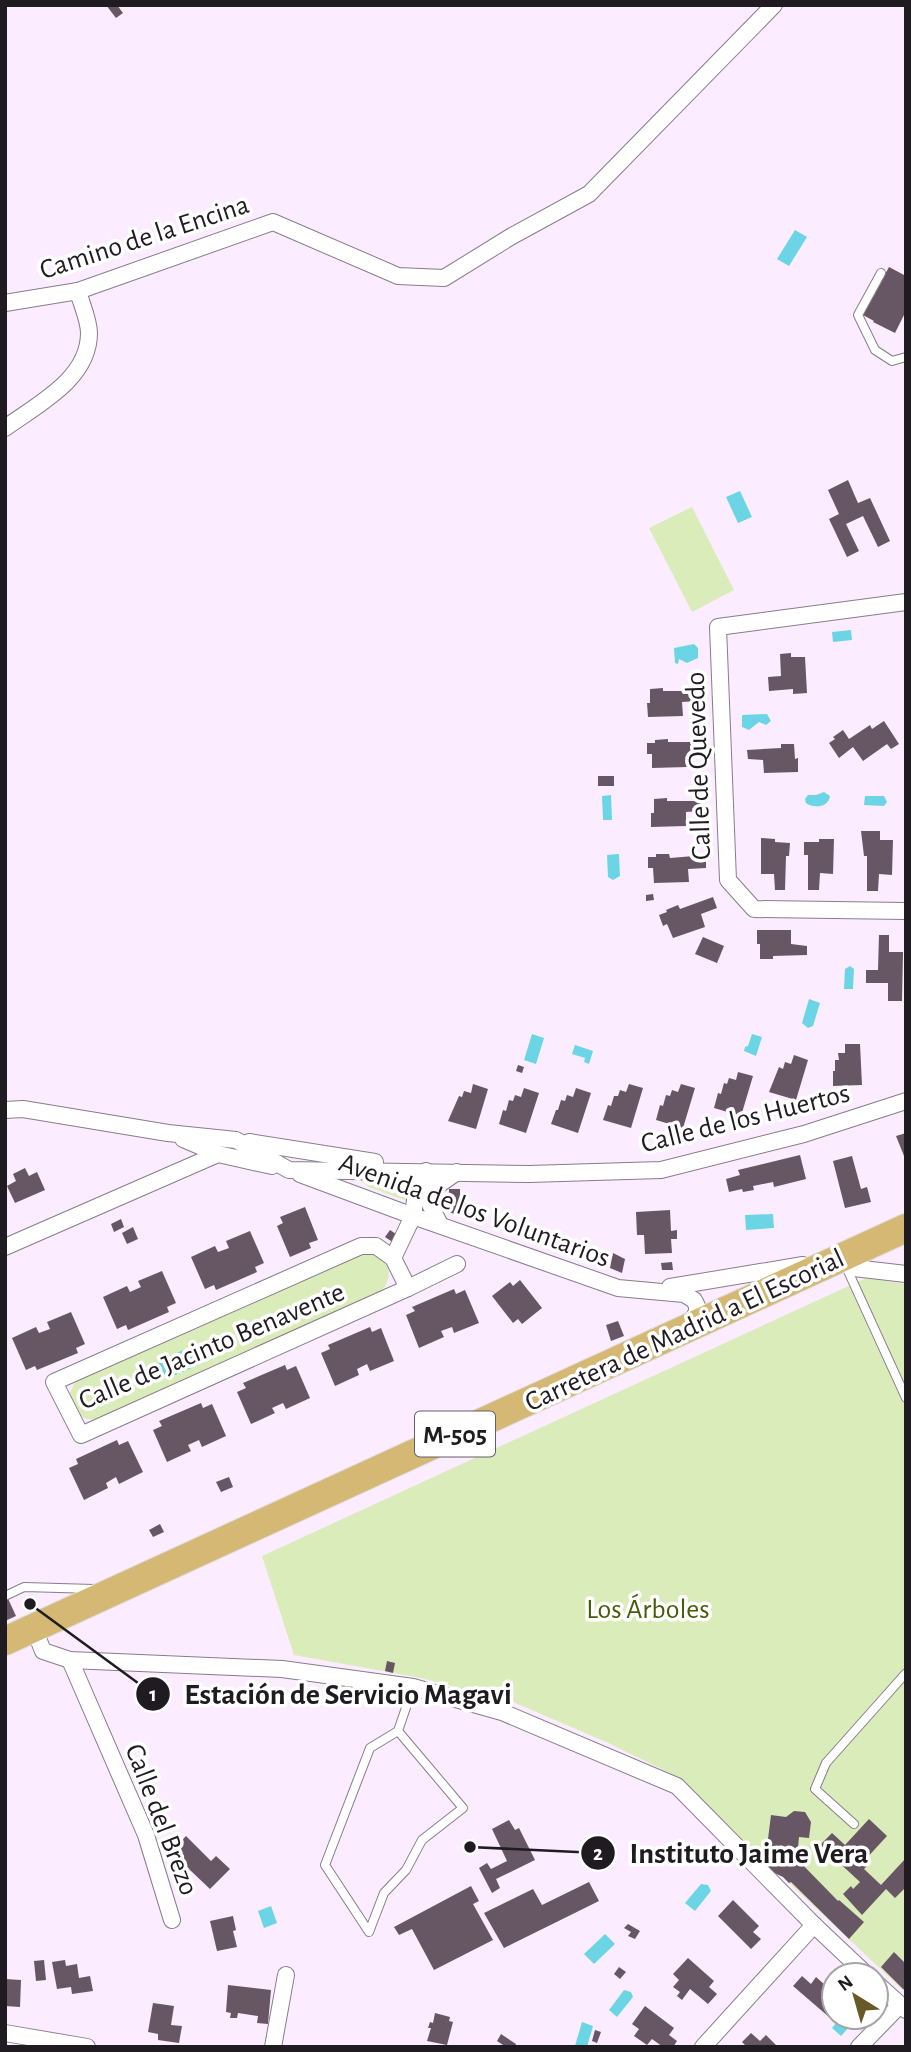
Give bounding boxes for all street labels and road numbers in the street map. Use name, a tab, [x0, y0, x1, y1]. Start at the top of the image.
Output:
street label: Camino de la Encina	[36, 191, 253, 285]
street label: Calle de Quevedo	[682, 671, 716, 861]
street label: Calle de los Huertos	[638, 1079, 853, 1158]
street label: Avenida de los Voluntarios	[335, 1149, 614, 1273]
street label: Carretera de Madrid a El Escorial	[521, 1244, 849, 1417]
street label: Calle de Jacinto Benavente	[75, 1278, 349, 1416]
road number: M-505	[415, 1412, 495, 1456]
street label: Calle del Brezo	[120, 1740, 203, 1899]

